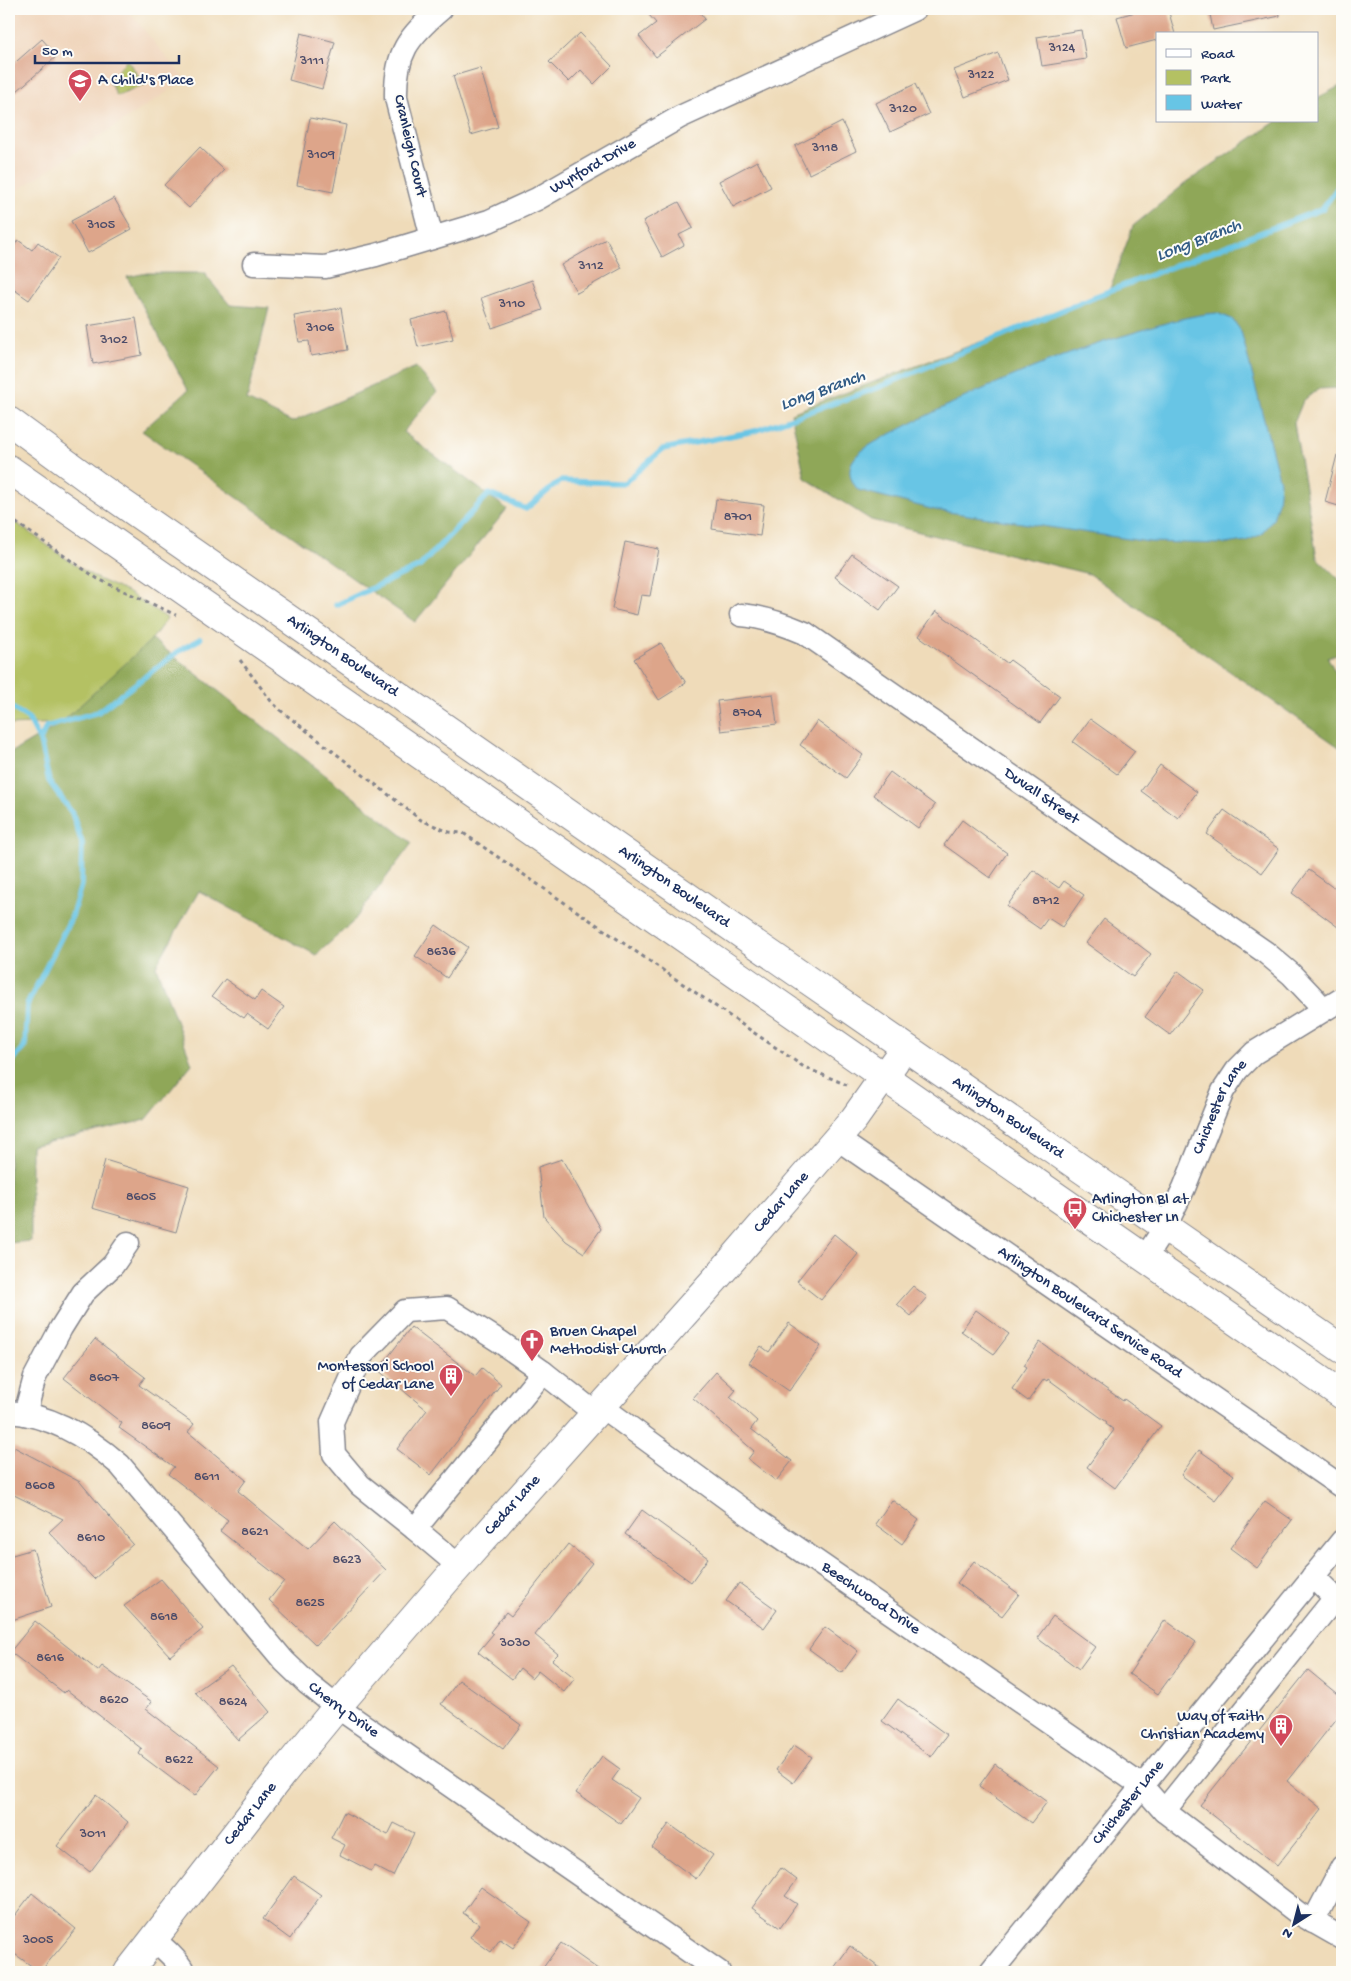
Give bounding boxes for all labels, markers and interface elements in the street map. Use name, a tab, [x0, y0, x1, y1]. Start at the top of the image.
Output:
scale bar	[35, 32, 179, 64]
legend	[1156, 32, 1318, 122]
house number: 3124	[1048, 40, 1076, 57]
text: 50 m	[42, 43, 73, 61]
text: Road	[1201, 46, 1235, 64]
house number: 3111	[299, 53, 324, 70]
house number: 3122	[967, 67, 994, 84]
school or university icon: A Child's Place	[67, 68, 93, 102]
text: Park	[1200, 70, 1231, 88]
place label: A Child's Place	[98, 72, 194, 91]
street label: Cranleigh Court	[388, 93, 430, 200]
text: Water	[1201, 96, 1243, 114]
house number: 3120	[888, 101, 917, 118]
street label: Wynford Drive	[547, 134, 640, 199]
house number: 3118	[811, 140, 838, 157]
house number: 3109	[306, 147, 335, 164]
water label: Long Branch	[1154, 215, 1245, 267]
house number: 3105	[86, 217, 115, 234]
house number: 3112	[577, 258, 604, 275]
house number: 3110	[498, 296, 525, 313]
house number: 3106	[305, 320, 335, 337]
house number: 3102	[99, 332, 128, 349]
water label: Long Branch	[778, 366, 869, 416]
house number: 8701	[724, 509, 752, 526]
street label: Arlington Boulevard	[283, 611, 403, 703]
house number: 8704	[732, 705, 762, 722]
street label: Duvall Street	[999, 763, 1084, 830]
street label: Arlington Boulevard	[614, 842, 735, 934]
house number: 8712	[1032, 893, 1060, 910]
house number: 8636	[426, 944, 456, 961]
street label: Chichester Lane	[1189, 1055, 1252, 1157]
street label: Arlington Boulevard	[948, 1073, 1069, 1164]
street label: Cedar Lane	[750, 1167, 814, 1237]
house number: 8605	[126, 1189, 156, 1206]
place label: Arlington Bl at Chichester Ln	[1092, 1191, 1189, 1228]
bus stop icon: Arlington Bl at Chichester Ln	[1062, 1196, 1088, 1230]
street label: Arlington Boulevard Service Road	[994, 1243, 1187, 1384]
place label: Bruen Chapel Methodist Church	[549, 1323, 667, 1360]
church icon: Bruen Chapel Methodist Church	[519, 1328, 545, 1362]
place label: Montessori School of Cedar Lane	[318, 1358, 435, 1395]
building icon: Montessori School of Cedar Lane	[438, 1363, 464, 1397]
house number: 8607	[89, 1370, 120, 1387]
house number: 8609	[141, 1418, 171, 1435]
house number: 8611	[194, 1469, 220, 1486]
street label: Cedar Lane	[481, 1471, 546, 1540]
house number: 8608	[25, 1478, 56, 1495]
house number: 8621	[241, 1524, 269, 1541]
house number: 8610	[77, 1530, 105, 1547]
house number: 8623	[333, 1552, 361, 1569]
street label: Beechwood Drive	[817, 1557, 924, 1640]
house number: 8625	[296, 1595, 325, 1612]
house number: 8618	[150, 1609, 178, 1626]
house number: 3030	[499, 1635, 530, 1652]
house number: 8616	[36, 1650, 65, 1667]
street label: Cherry Drive	[304, 1678, 383, 1743]
house number: 8620	[99, 1692, 129, 1709]
house number: 8624	[219, 1694, 247, 1711]
place label: Way of Faith Christian Academy	[1141, 1708, 1264, 1745]
building icon: Way of Faith Christian Academy	[1268, 1713, 1294, 1747]
house number: 8622	[165, 1752, 193, 1769]
street label: Chichester Lane	[1089, 1756, 1169, 1849]
street label: Cedar Lane	[220, 1778, 282, 1850]
house number: 3011	[79, 1826, 106, 1843]
north arrow	[1268, 1898, 1318, 1948]
text: N	[1279, 1923, 1297, 1942]
house number: 3005	[22, 1932, 53, 1949]

